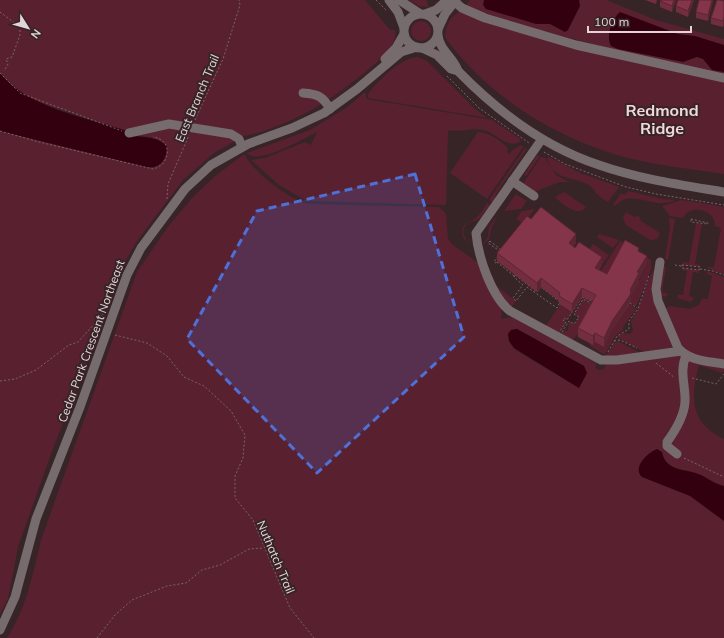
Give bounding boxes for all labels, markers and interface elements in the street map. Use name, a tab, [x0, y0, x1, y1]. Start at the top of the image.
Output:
north arrow	[8, 8, 48, 48]
scale bar	[588, 8, 691, 34]
text: 100 m	[594, 14, 629, 29]
text: N	[28, 26, 44, 42]
street label: East Branch Trail	[172, 52, 222, 144]
district label: Redmond Ridge	[625, 100, 699, 138]
street label: Cedar Park Crescent Northeast	[55, 258, 127, 424]
street label: Nuthatch Trail	[254, 518, 298, 596]

